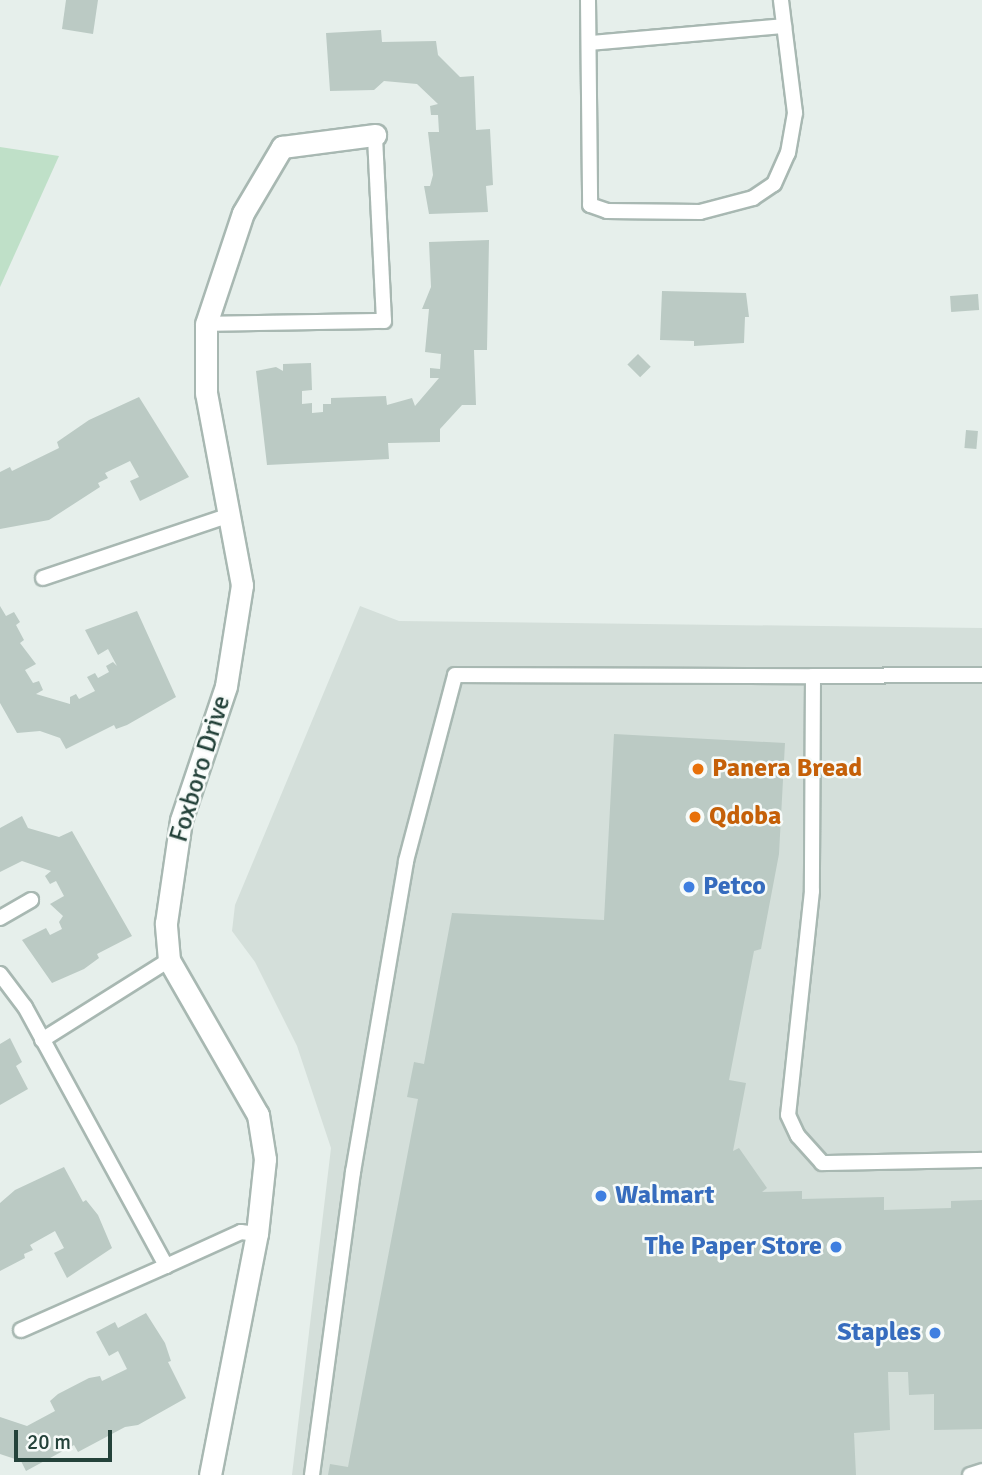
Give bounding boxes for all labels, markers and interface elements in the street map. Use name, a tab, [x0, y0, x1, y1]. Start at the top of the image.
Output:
street label: Foxboro Drive	[164, 692, 238, 846]
place label: Panera Bread	[712, 753, 862, 785]
marker: Panera Bread	[690, 761, 706, 777]
place label: Qdoba	[709, 801, 781, 833]
marker: Qdoba	[687, 809, 703, 825]
place label: Petco	[703, 871, 766, 903]
marker: Petco	[681, 879, 697, 895]
place label: Walmart	[615, 1180, 715, 1212]
marker: Walmart	[593, 1188, 609, 1204]
place label: The Paper Store	[644, 1231, 822, 1263]
marker: The Paper Store	[828, 1239, 844, 1255]
place label: Staples	[837, 1317, 921, 1349]
marker: Staples	[927, 1325, 943, 1341]
scale bar	[18, 1416, 116, 1460]
text: 20 m	[27, 1429, 71, 1455]

